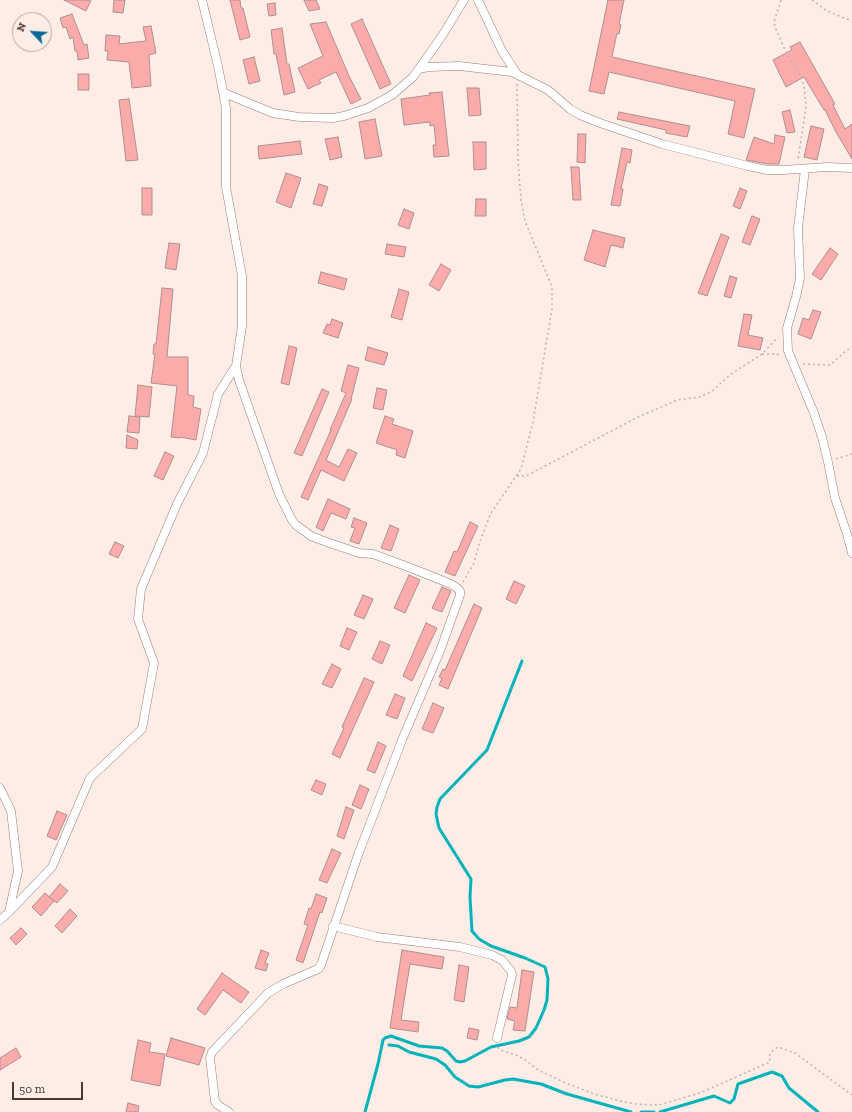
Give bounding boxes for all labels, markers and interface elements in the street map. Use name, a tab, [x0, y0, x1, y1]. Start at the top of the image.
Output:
north arrow	[12, 12, 52, 52]
text: N	[14, 21, 29, 34]
scale bar	[14, 1074, 85, 1100]
text: 50 m	[19, 1082, 45, 1096]

